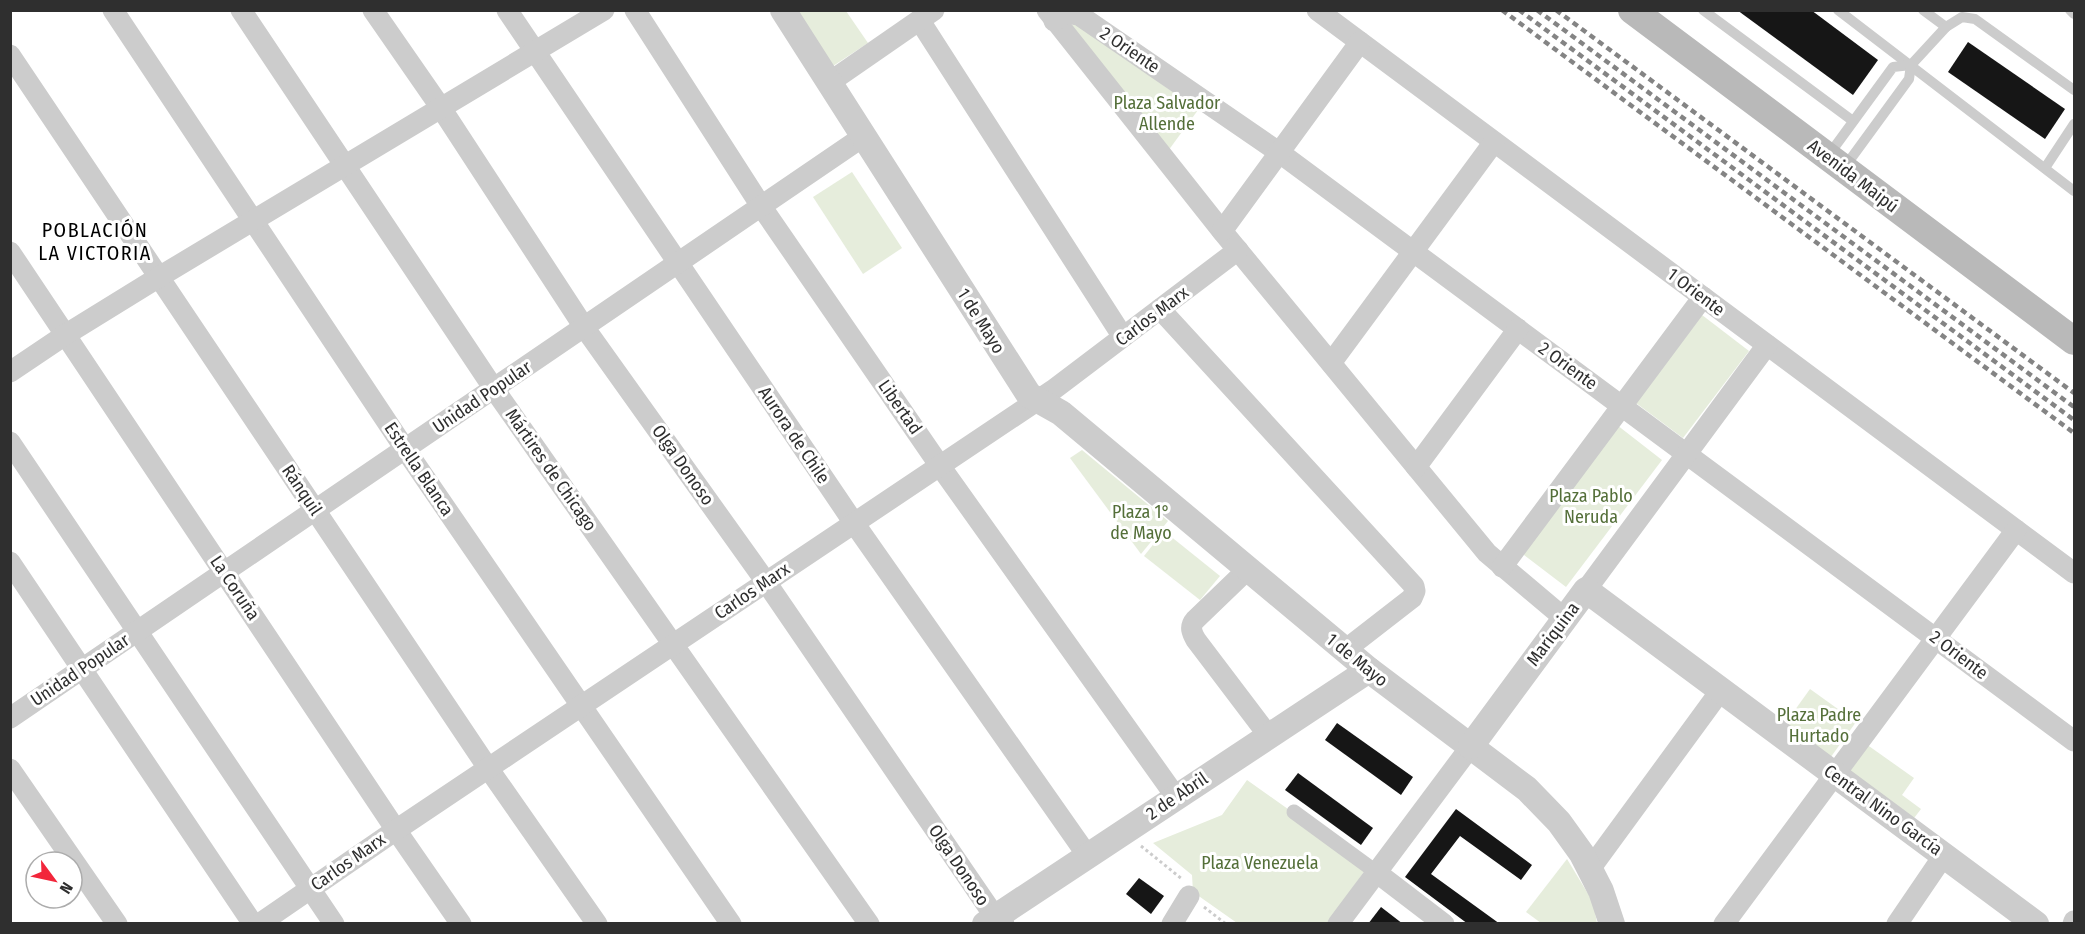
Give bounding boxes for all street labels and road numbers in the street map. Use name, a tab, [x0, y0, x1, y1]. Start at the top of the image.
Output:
street label: 2 Oriente	[1096, 22, 1164, 78]
street label: Avenida Maipú	[1803, 135, 1903, 217]
street label: 1 Oriente	[1663, 263, 1729, 321]
street label: Carlos Marx	[1111, 281, 1193, 351]
street label: 1 de Mayo	[952, 284, 1010, 358]
street label: 2 Oriente	[1534, 337, 1602, 395]
street label: Unidad Popular	[429, 356, 536, 438]
street label: Libertad	[873, 376, 927, 438]
street label: Aurora de Chile	[754, 382, 835, 488]
street label: Mártires de Chicago	[501, 405, 601, 535]
street label: Estrella Blanca	[380, 418, 458, 520]
street label: Olga Donoso	[647, 420, 719, 510]
street label: Ránquil	[277, 461, 327, 520]
street label: La Coruña	[205, 552, 265, 625]
street label: Carlos Marx	[710, 558, 794, 624]
street label: Mariquina	[1522, 598, 1584, 670]
street label: 2 Oriente	[1926, 626, 1993, 684]
street label: Unidad Popular	[27, 629, 134, 711]
street label: 1 de Mayo	[1322, 629, 1392, 691]
street label: Central Nino García	[1819, 760, 1947, 860]
street label: 2 de Abril	[1142, 767, 1212, 825]
street label: Olga Donoso	[924, 820, 994, 910]
street label: Carlos Marx	[307, 828, 390, 896]

